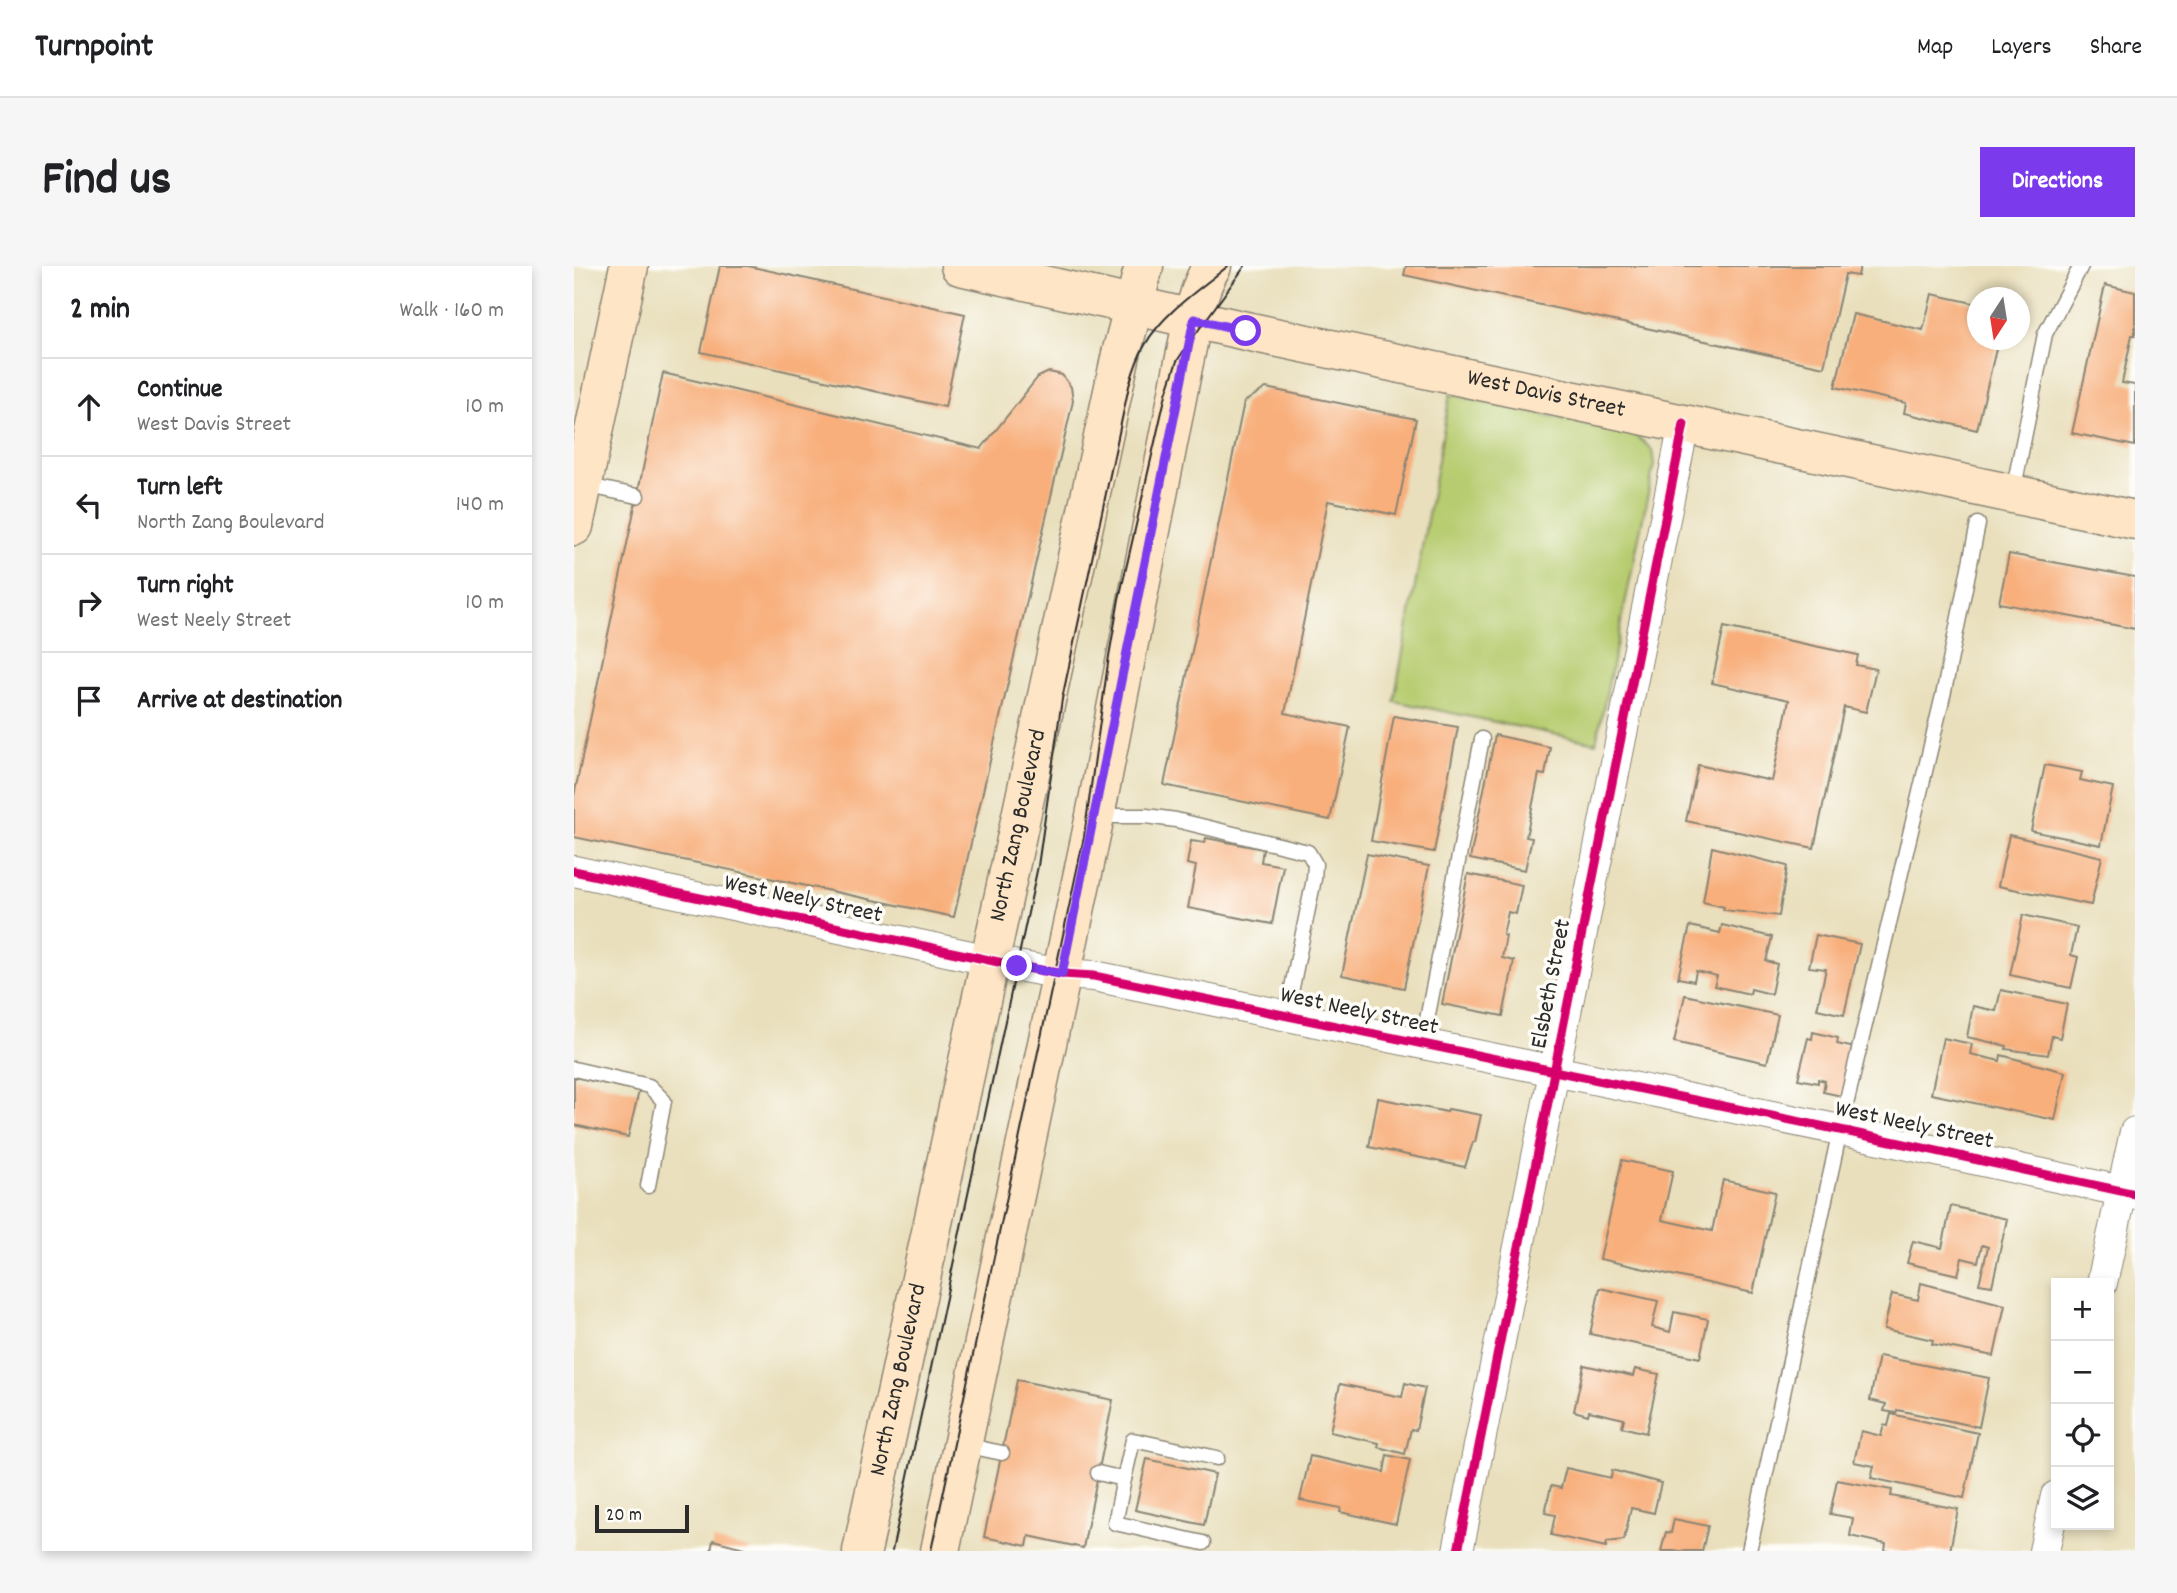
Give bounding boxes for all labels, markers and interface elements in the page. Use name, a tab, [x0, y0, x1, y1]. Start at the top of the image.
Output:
text: Turnpoint	[35, 25, 153, 72]
text: Map	[1917, 31, 1953, 65]
text: Layers	[1991, 31, 2052, 65]
text: Share	[2090, 31, 2142, 65]
text: Find us	[42, 147, 171, 217]
button: Directions	[1980, 147, 2135, 217]
north arrow	[1967, 287, 2030, 350]
text: 2 min	[70, 290, 130, 333]
text: Walk · 160 m	[399, 295, 504, 328]
route start	[1230, 315, 1261, 346]
street label: West Davis Street	[1464, 361, 1628, 428]
text: Continue	[137, 372, 222, 409]
icon: ahead	[70, 388, 108, 426]
text: 10 m	[465, 391, 504, 424]
text: West Davis Street	[137, 409, 291, 442]
text: Turn left	[137, 470, 223, 507]
icon: left	[70, 486, 108, 524]
text: 140 m	[456, 489, 504, 522]
text: North Zang Boulevard	[137, 507, 325, 540]
text: Turn right	[137, 568, 234, 605]
icon: right	[70, 584, 108, 622]
text: 10 m	[465, 587, 504, 620]
text: West Neely Street	[137, 605, 291, 638]
icon: arrive	[70, 682, 108, 720]
text: Arrive at destination	[137, 683, 342, 720]
street label: North Zang Boulevard	[982, 726, 1056, 925]
street label: West Neely Street	[721, 867, 885, 933]
street label: Elsbeth Street	[1523, 916, 1581, 1052]
route end	[1001, 950, 1032, 981]
street label: West Neely Street	[1277, 979, 1441, 1045]
street label: West Neely Street	[1832, 1093, 1996, 1159]
map controls	[2051, 1278, 2114, 1530]
button: +	[2051, 1278, 2114, 1341]
street label: North Zang Boulevard	[862, 1281, 936, 1479]
button: −	[2051, 1341, 2114, 1404]
button: locate	[2051, 1404, 2114, 1467]
button: layers	[2051, 1467, 2114, 1530]
scale bar	[595, 1502, 690, 1534]
text: 20 m	[606, 1503, 642, 1530]

